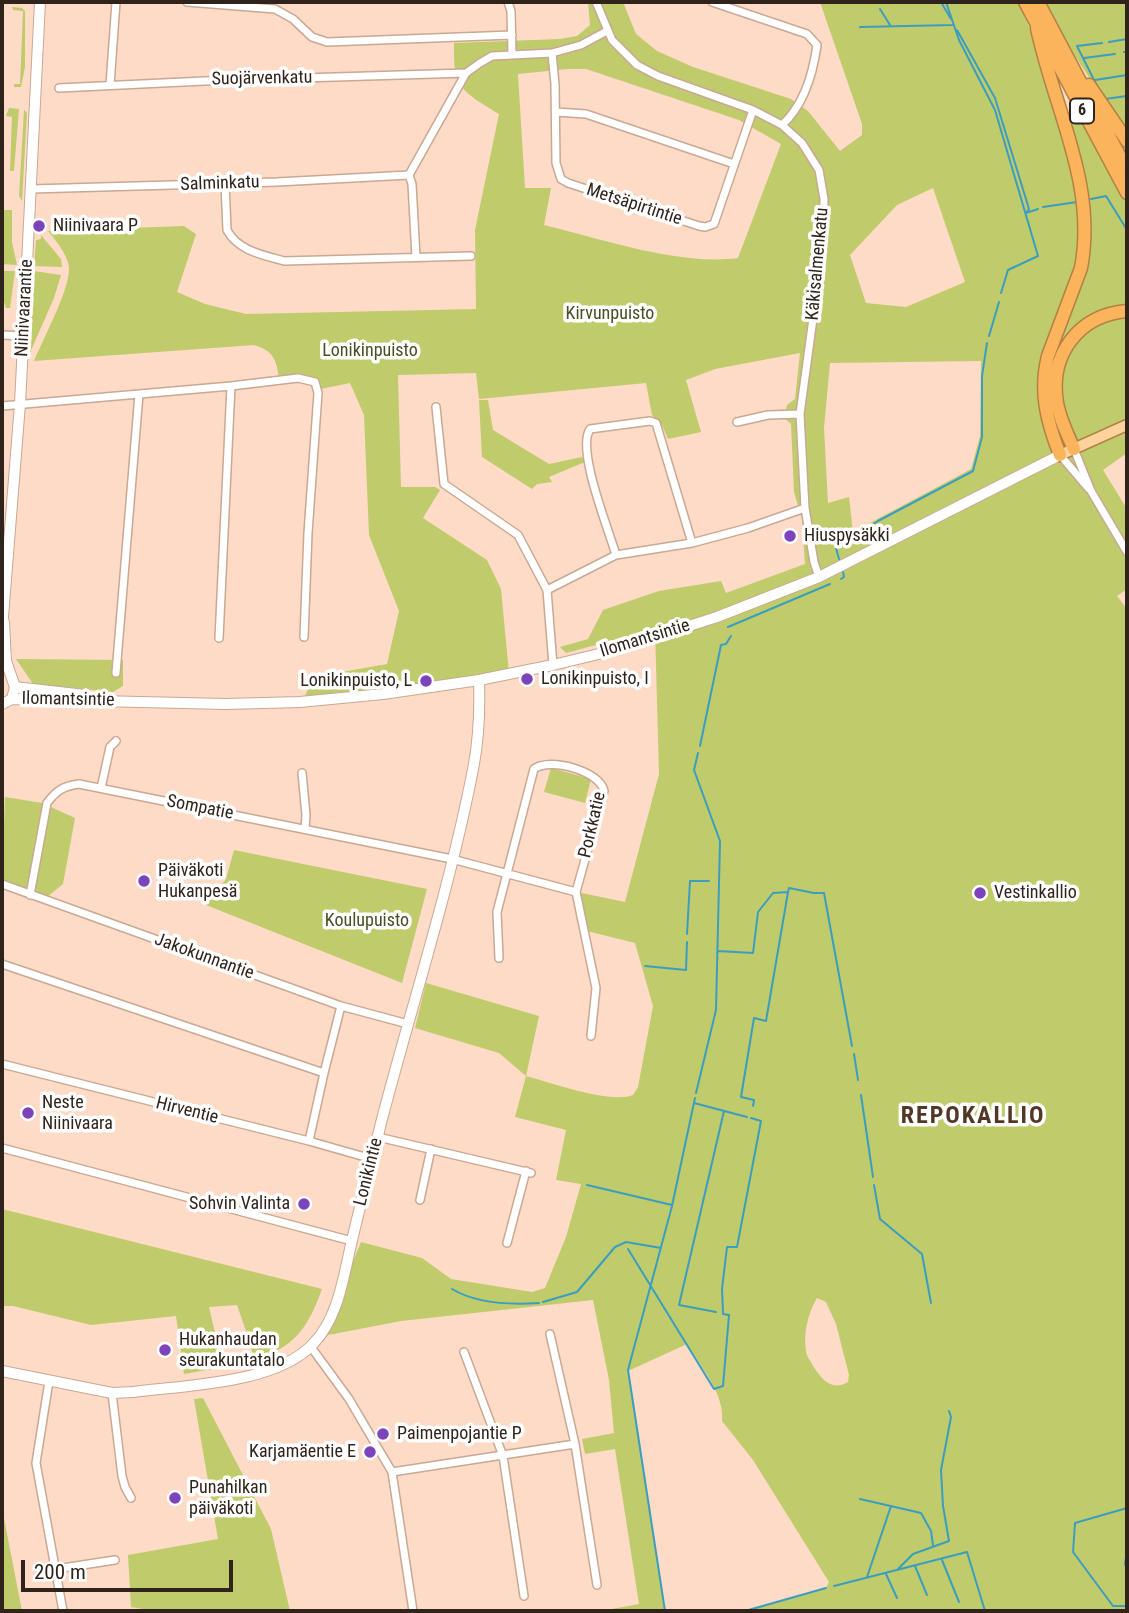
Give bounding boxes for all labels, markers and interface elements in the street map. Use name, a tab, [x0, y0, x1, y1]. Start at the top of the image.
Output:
street label: Suojärvenkatu	[211, 67, 313, 91]
road number: 6	[1070, 99, 1094, 124]
street label: Salminkatu	[180, 172, 260, 196]
street label: Metsäpirtintie	[583, 179, 685, 231]
street label: Käkisalmenkatu	[802, 207, 834, 321]
place label: Niinivaara P	[53, 215, 138, 237]
marker: Niinivaara P	[31, 218, 47, 234]
street label: Niinivaarantie	[12, 259, 38, 357]
park label: Kirvunpuisto	[566, 303, 654, 325]
park label: Lonikinpuisto	[322, 340, 418, 362]
place label: Hiuspysäkki	[804, 525, 890, 547]
marker: Hiuspysäkki	[782, 528, 798, 544]
street label: Ilomantsintie	[597, 615, 693, 663]
place label: Lonikinpuisto, I	[541, 668, 649, 690]
place label: Lonikinpuisto, L	[300, 670, 412, 692]
marker: Lonikinpuisto, I	[519, 671, 535, 687]
marker: Lonikinpuisto, L	[418, 673, 434, 689]
street label: Ilomantsintie	[21, 688, 115, 712]
street label: Porkkatie	[575, 790, 611, 860]
street label: Sompatie	[165, 791, 235, 825]
place label: Päiväkoti Hukanpesä	[158, 860, 237, 903]
marker: Päiväkoti Hukanpesä	[136, 873, 152, 889]
place label: Vestinkallio	[994, 882, 1077, 904]
marker: Vestinkallio	[972, 885, 988, 901]
park label: Koulupuisto	[325, 910, 409, 932]
street label: Jakokunnantie	[151, 929, 257, 985]
place label: Neste Niinivaara	[42, 1092, 113, 1134]
street label: Hirventie	[154, 1093, 220, 1129]
district label: REPOKALLIO	[902, 1103, 1044, 1131]
marker: Neste Niinivaara	[20, 1105, 36, 1121]
street label: Lonikintie	[350, 1136, 388, 1208]
place label: Sohvin Valinta	[189, 1193, 290, 1215]
marker: Sohvin Valinta	[296, 1196, 312, 1212]
place label: Hukanhaudan seurakuntatalo	[179, 1329, 285, 1372]
marker: Hukanhaudan seurakuntatalo	[157, 1342, 173, 1358]
place label: Paimenpojantie P	[397, 1423, 522, 1445]
marker: Paimenpojantie P	[375, 1426, 391, 1442]
place label: Karjamäentie E	[249, 1441, 356, 1463]
marker: Karjamäentie E	[362, 1444, 378, 1460]
place label: Punahilkan päiväkoti	[189, 1477, 267, 1520]
marker: Punahilkan päiväkoti	[167, 1490, 183, 1506]
scale bar	[24, 1546, 236, 1590]
text: 200 m	[34, 1560, 86, 1584]

